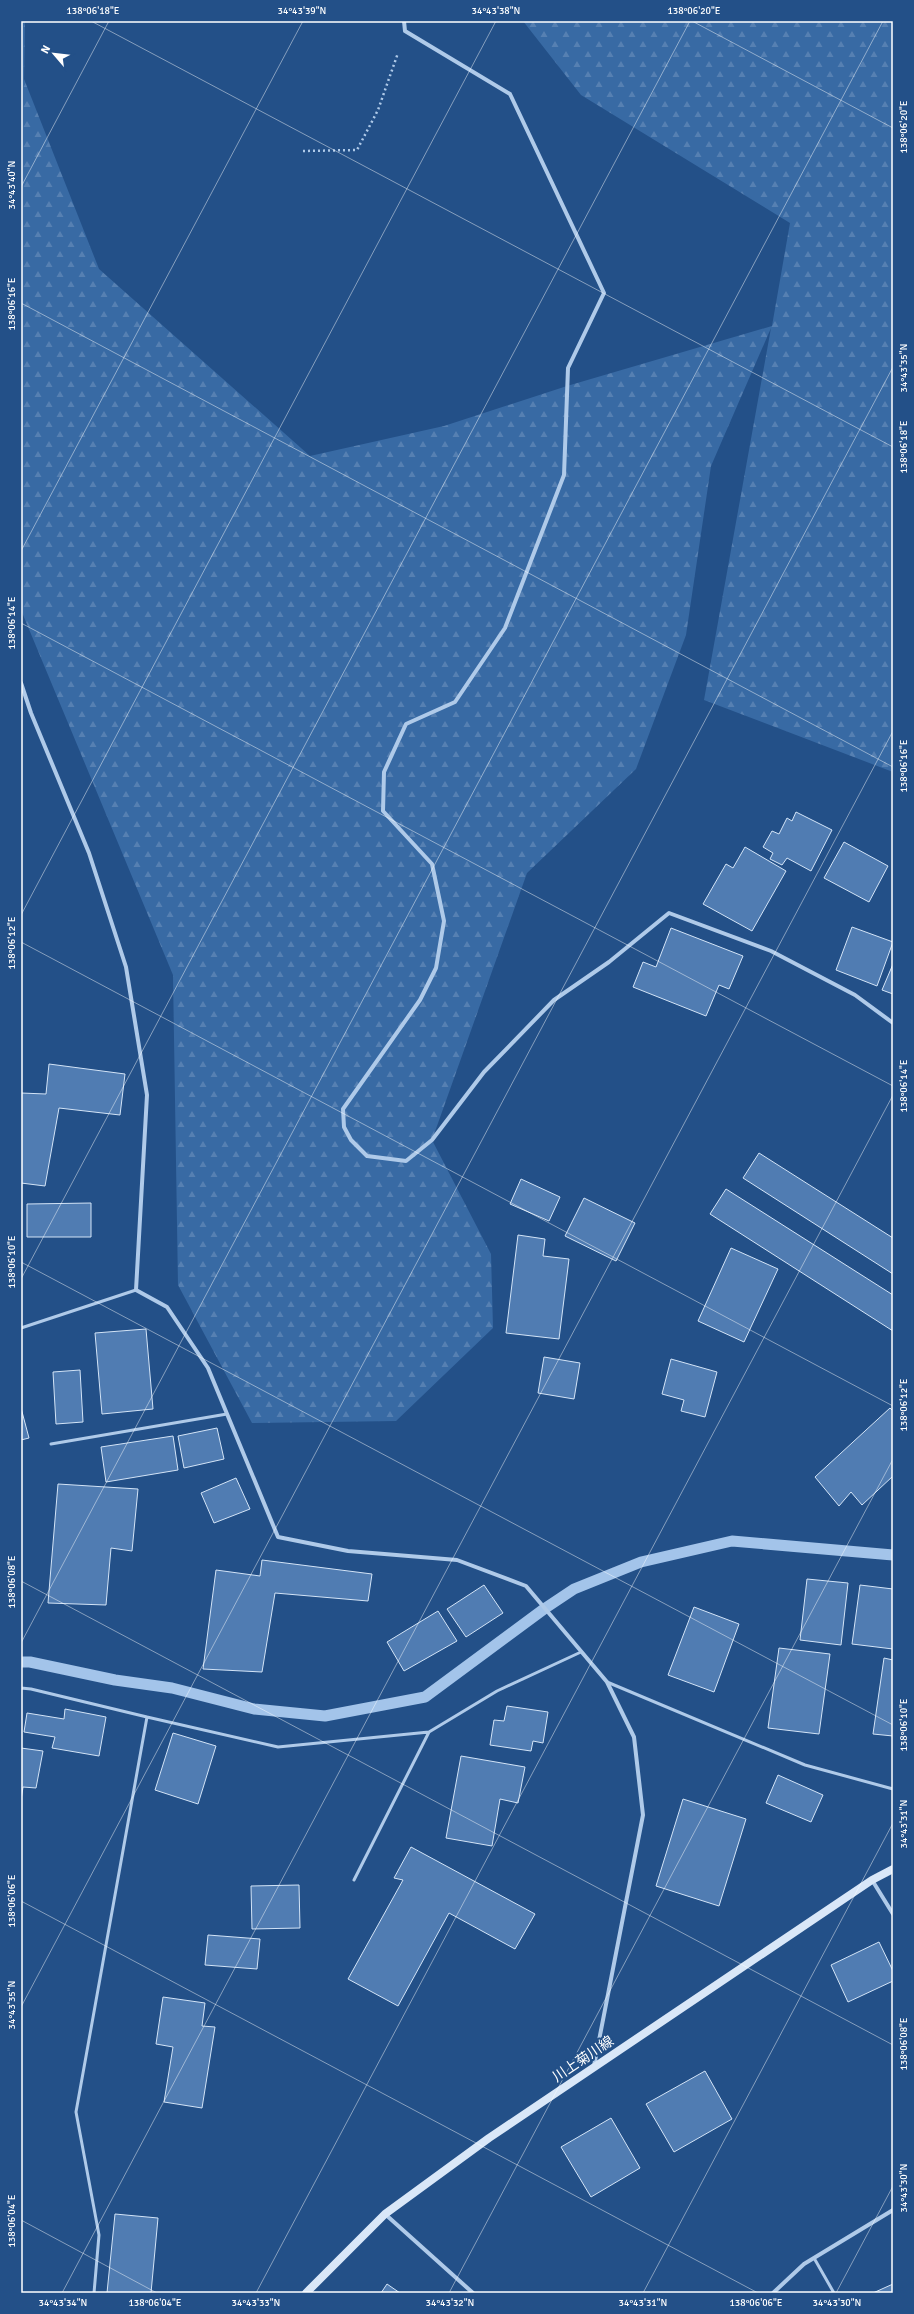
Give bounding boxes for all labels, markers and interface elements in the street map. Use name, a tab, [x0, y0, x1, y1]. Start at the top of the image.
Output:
text: 138°06'18"E	[66, 5, 120, 17]
text: 34°43'39"N	[278, 5, 326, 17]
text: 34°43'38"N	[472, 5, 520, 17]
text: 138°06'20"E	[667, 5, 721, 17]
north arrow	[34, 34, 74, 74]
text: N	[38, 43, 53, 56]
text: 138°06'20"E	[898, 100, 910, 154]
text: 34°43'40"N	[6, 161, 18, 209]
text: 138°06'16"E	[6, 277, 18, 331]
text: 34°43'35"N	[898, 344, 910, 392]
text: 138°06'18"E	[898, 420, 910, 474]
text: 138°06'14"E	[6, 596, 18, 650]
text: 138°06'16"E	[898, 739, 910, 793]
text: 138°06'12"E	[6, 916, 18, 970]
text: 138°06'14"E	[898, 1059, 910, 1113]
text: 138°06'10"E	[6, 1235, 18, 1289]
text: 138°06'12"E	[898, 1378, 910, 1432]
text: 138°06'08"E	[6, 1555, 18, 1609]
text: 138°06'10"E	[898, 1698, 910, 1752]
text: 34°43'31"N	[898, 1800, 910, 1848]
text: 138°06'06"E	[6, 1874, 18, 1928]
text: 34°43'35"N	[6, 1981, 18, 2029]
text: 138°06'08"E	[898, 2017, 910, 2071]
street label: 川上菊川線	[549, 2032, 617, 2086]
text: 34°43'30"N	[898, 2164, 910, 2212]
text: 138°06'04"E	[6, 2194, 18, 2248]
text: 34°43'34"N	[39, 2297, 87, 2309]
text: 138°06'04"E	[128, 2297, 182, 2309]
text: 34°43'33"N	[232, 2297, 280, 2309]
text: 34°43'32"N	[426, 2297, 474, 2309]
text: 34°43'31"N	[619, 2297, 667, 2309]
text: 138°06'06"E	[729, 2297, 783, 2309]
text: 34°43'30"N	[813, 2297, 861, 2309]

